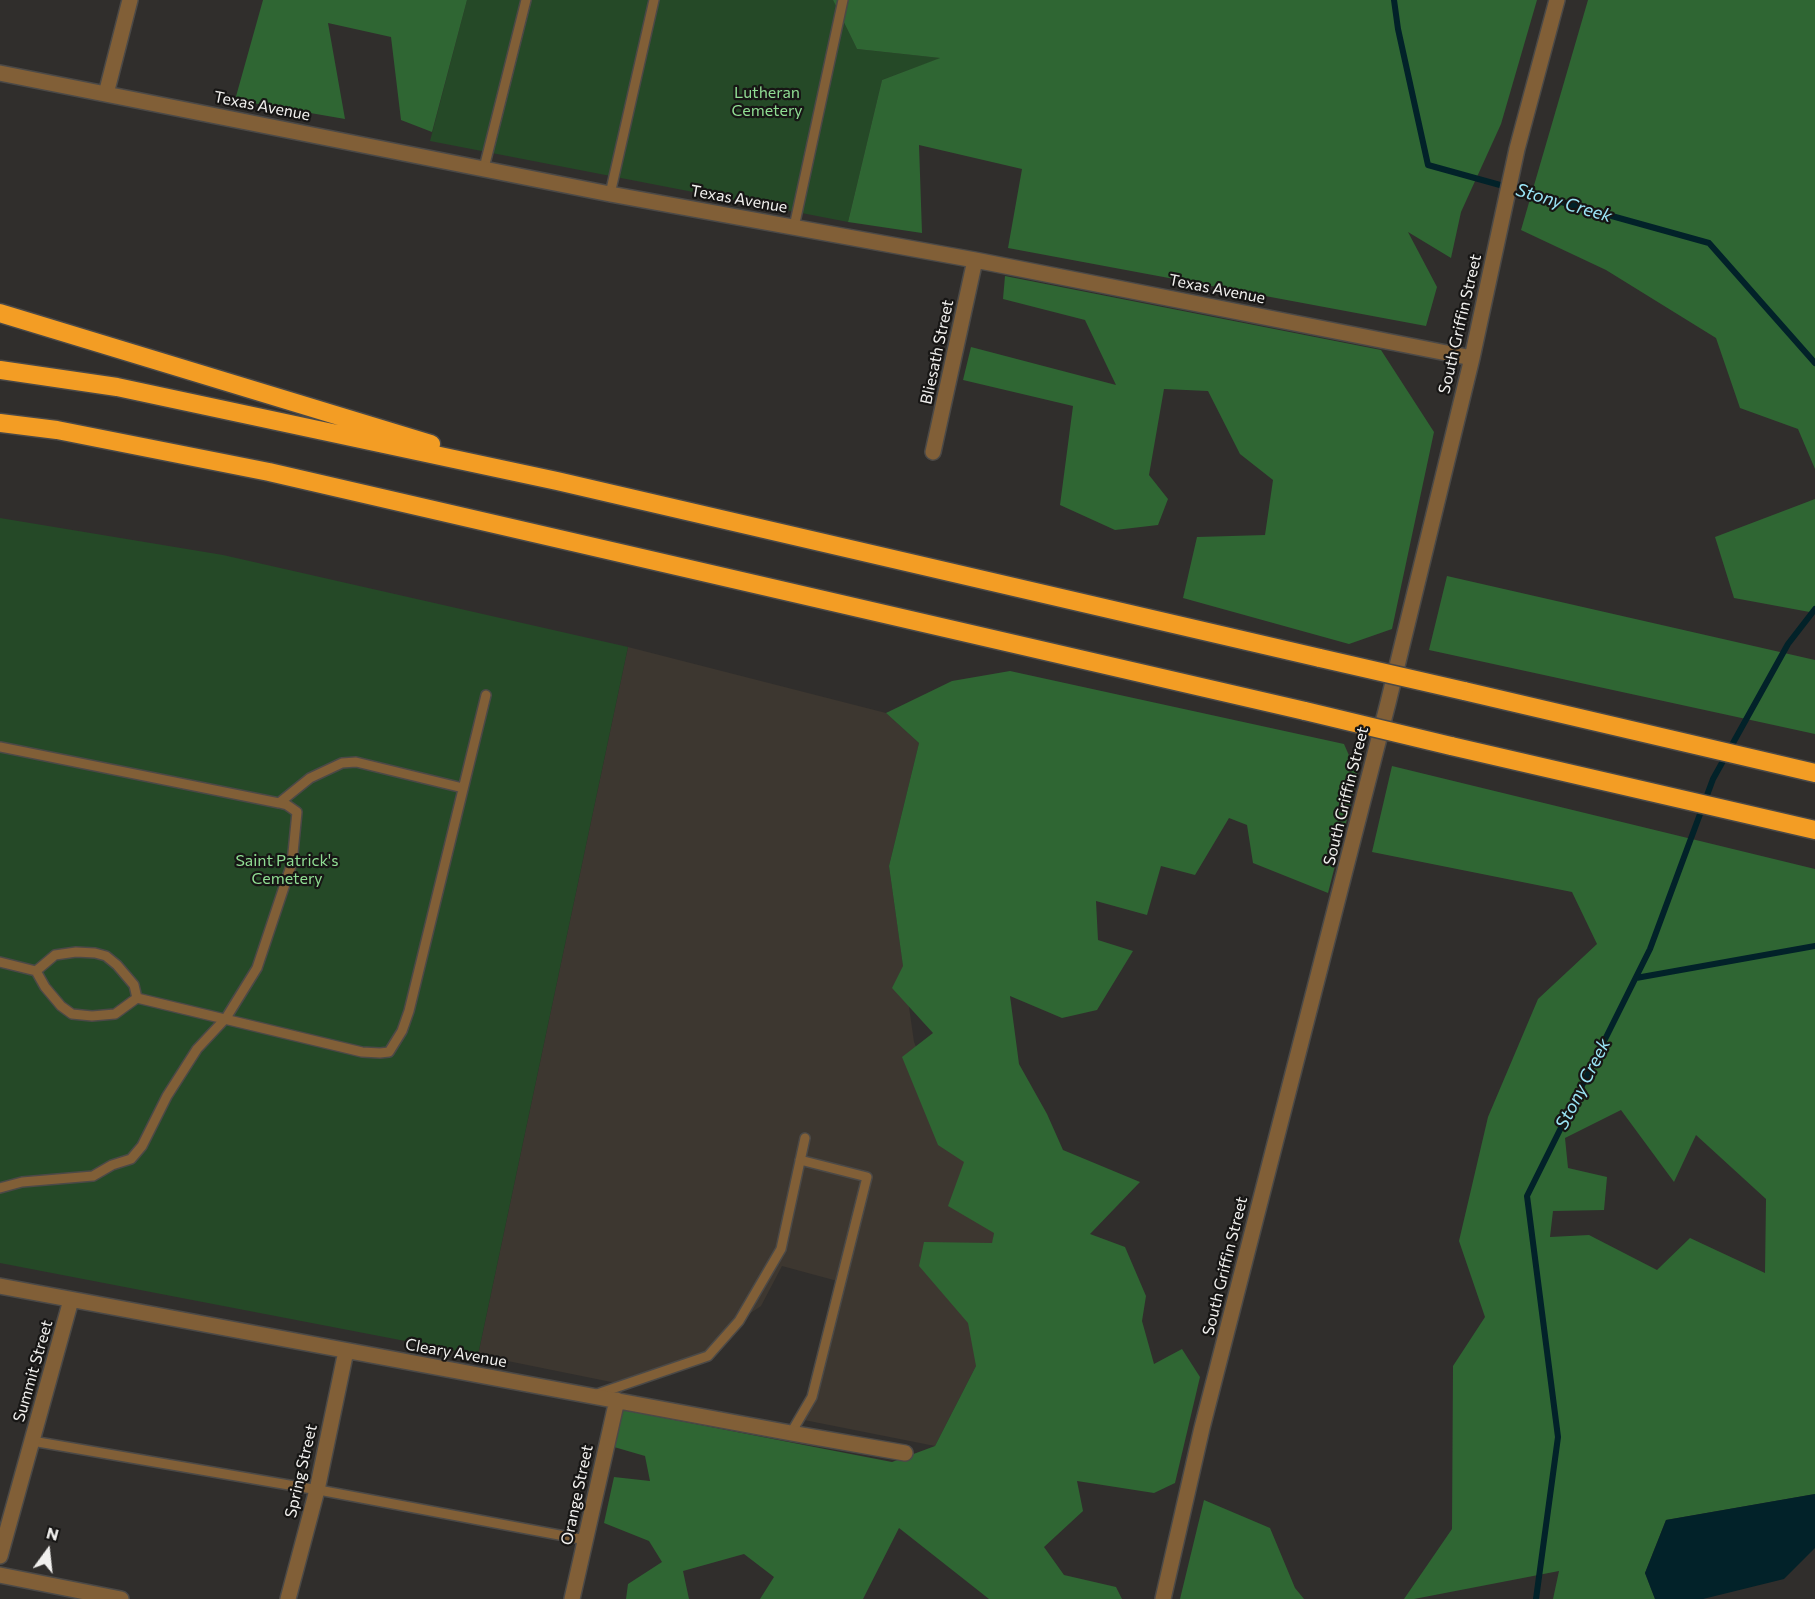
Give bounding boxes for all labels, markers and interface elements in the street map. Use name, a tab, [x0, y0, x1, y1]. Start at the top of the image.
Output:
park label: Lutheran Cemetery	[731, 83, 803, 121]
street label: Texas Avenue	[212, 87, 312, 125]
water label: Stony Creek	[1513, 179, 1615, 227]
street label: Texas Avenue	[689, 181, 789, 217]
street label: South Griffin Street	[1435, 252, 1485, 396]
street label: Texas Avenue	[1167, 270, 1267, 308]
street label: Bliesath Street	[917, 298, 957, 406]
street label: South Griffin Street	[1319, 724, 1373, 868]
park label: Saint Patrick's Cemetery	[235, 851, 339, 889]
water label: Stony Creek	[1551, 1035, 1615, 1133]
street label: South Griffin Street	[1198, 1194, 1252, 1338]
street label: Summit Street	[9, 1318, 57, 1424]
street label: Cleary Avenue	[404, 1335, 508, 1371]
street label: Spring Street	[281, 1422, 321, 1520]
street label: Orange Street	[557, 1443, 597, 1547]
north arrow	[18, 1521, 78, 1581]
text: N	[45, 1522, 61, 1544]

